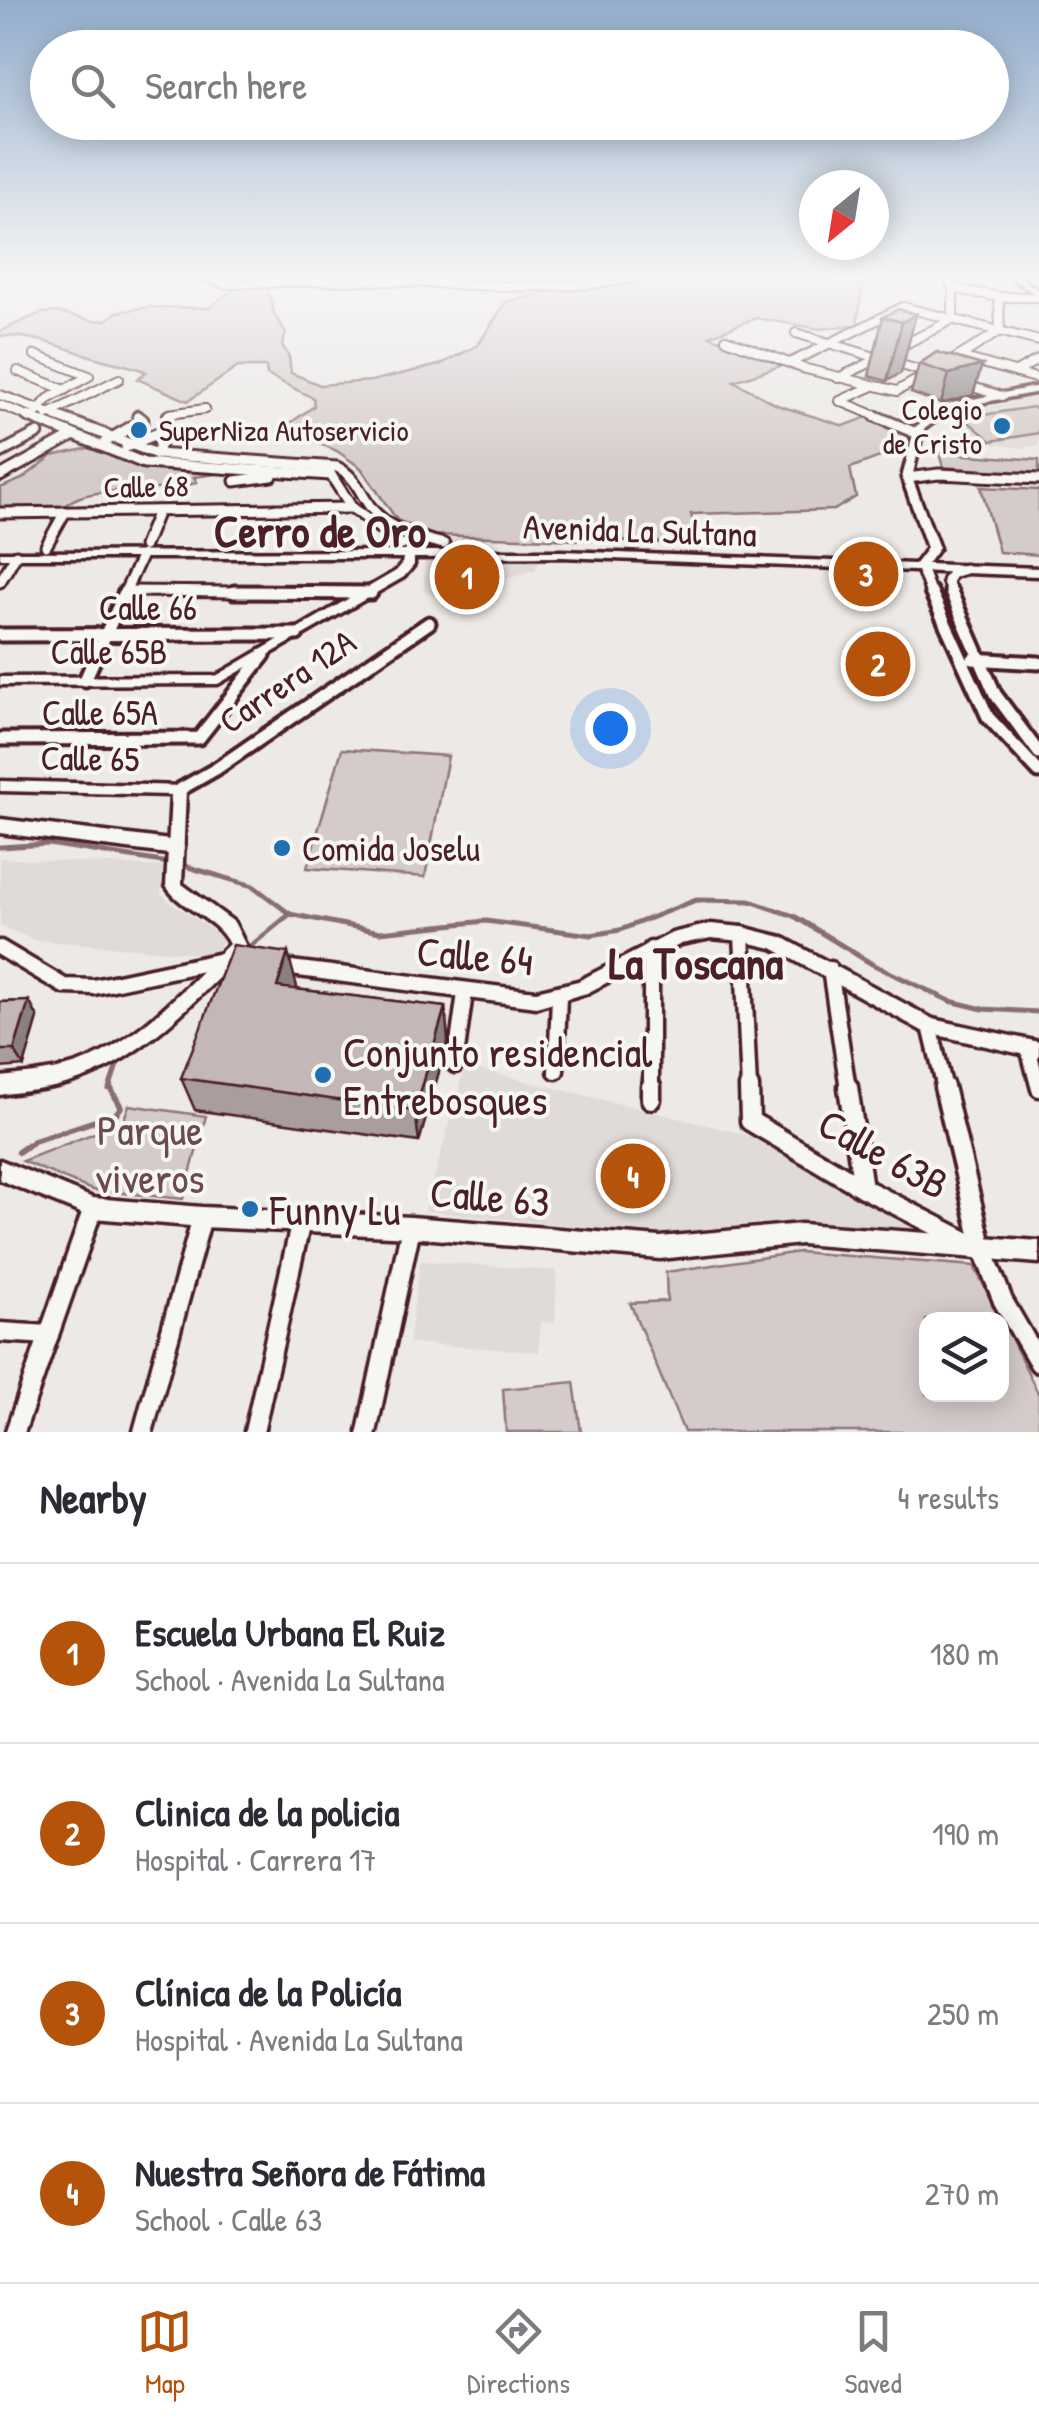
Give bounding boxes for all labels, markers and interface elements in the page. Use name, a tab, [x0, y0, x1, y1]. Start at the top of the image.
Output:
search box	[30, 30, 1009, 140]
icon: search	[65, 58, 120, 113]
text: Search here	[145, 59, 307, 111]
north arrow	[799, 170, 889, 260]
place label: Colegio de Cristo	[883, 389, 982, 463]
place label: SuperNiza Autoservicio	[159, 410, 409, 450]
marker: Colegio de Cristo	[991, 415, 1013, 437]
marker: SuperNiza Autoservicio	[128, 419, 150, 441]
street label: Calle 68	[103, 465, 189, 507]
district label: Cerro de Oro	[214, 500, 426, 561]
street label: Avenida La Sultana	[522, 502, 758, 558]
pin: 3	[834, 536, 898, 612]
pin: 1	[434, 540, 500, 614]
street label: Calle 66	[99, 584, 197, 631]
street label: Carrera 12A	[210, 618, 364, 744]
pin: 2	[846, 626, 910, 702]
street label: Calle 65B	[51, 628, 167, 675]
street label: Calle 65A	[42, 689, 158, 736]
your location	[585, 703, 636, 754]
street label: Calle 65	[40, 734, 140, 782]
place label: Comida Joselu	[302, 825, 480, 872]
marker: Comida Joselu	[271, 837, 293, 859]
street label: Calle 64	[415, 922, 535, 988]
district label: La Toscana	[609, 932, 784, 993]
place label: Conjunto residencial Entrebosques	[343, 1023, 653, 1128]
marker: Conjunto residencial Entrebosques	[312, 1064, 334, 1086]
street label: Calle 63B	[809, 1094, 959, 1212]
park label: Parque viveros	[96, 1101, 205, 1206]
pin: 4	[600, 1138, 666, 1214]
street label: Calle 63	[428, 1162, 552, 1230]
place label: Funny Lu	[269, 1181, 401, 1238]
marker: Funny Lu	[239, 1198, 261, 1220]
map controls	[919, 1312, 1009, 1402]
button: layers	[919, 1312, 1009, 1402]
text: Nearby	[40, 1469, 147, 1526]
text: 4 results	[898, 1476, 999, 1519]
text: Escuela Urbana El Ruiz	[135, 1606, 445, 1658]
text: 1	[67, 1632, 78, 1675]
text: 180 m	[930, 1632, 999, 1675]
text: School · Avenida La Sultana	[135, 1658, 445, 1701]
text: Clinica de la policia	[135, 1786, 399, 1838]
text: 2	[65, 1812, 80, 1855]
text: 190 m	[932, 1812, 999, 1855]
text: Hospital · Carrera 17	[135, 1838, 376, 1881]
text: Clínica de la Policía	[135, 1966, 401, 2018]
text: 3	[65, 1992, 80, 2035]
text: 250 m	[927, 1992, 999, 2035]
text: Hospital · Avenida La Sultana	[135, 2018, 463, 2061]
text: Nuestra Señora de Fátima	[135, 2146, 485, 2198]
text: 4	[66, 2172, 79, 2215]
text: 270 m	[925, 2172, 999, 2215]
text: School · Calle 63	[135, 2198, 322, 2241]
tab: Map	[137, 2304, 192, 2402]
tab: Directions	[467, 2304, 570, 2402]
tab: Saved	[845, 2304, 902, 2402]

